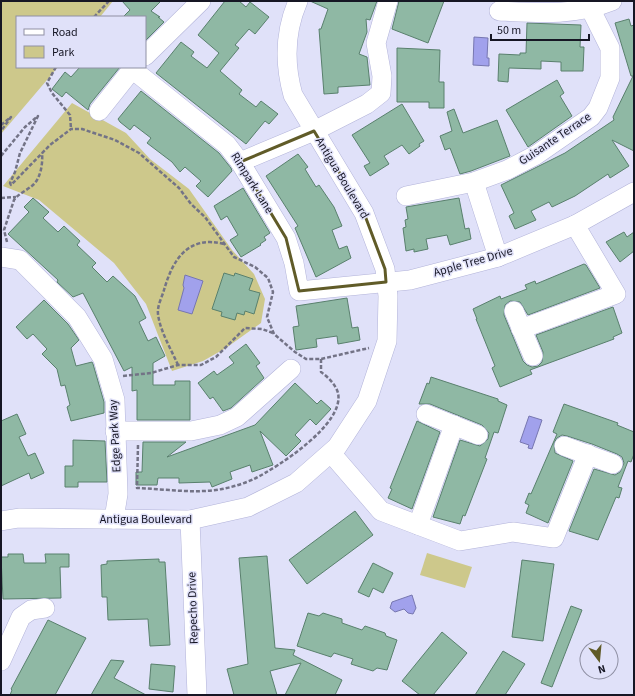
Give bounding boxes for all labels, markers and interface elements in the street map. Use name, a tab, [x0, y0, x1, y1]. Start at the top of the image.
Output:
legend	[16, 16, 146, 68]
scale bar	[491, 16, 589, 42]
text: 50 m	[497, 22, 521, 39]
text: Road	[52, 24, 78, 41]
text: Park	[52, 44, 74, 61]
street label: Guisante Terrace	[516, 109, 594, 169]
street label: Antigua Boulevard	[311, 134, 373, 222]
street label: Rimpark Lane	[226, 149, 278, 217]
street label: Apple Tree Drive	[431, 243, 515, 281]
street label: Edge Park Way	[105, 399, 125, 473]
street label: Antigua Boulevard	[100, 511, 192, 528]
street label: Repecho Drive	[183, 572, 203, 644]
north arrow	[579, 640, 619, 680]
text: N	[596, 661, 607, 677]

